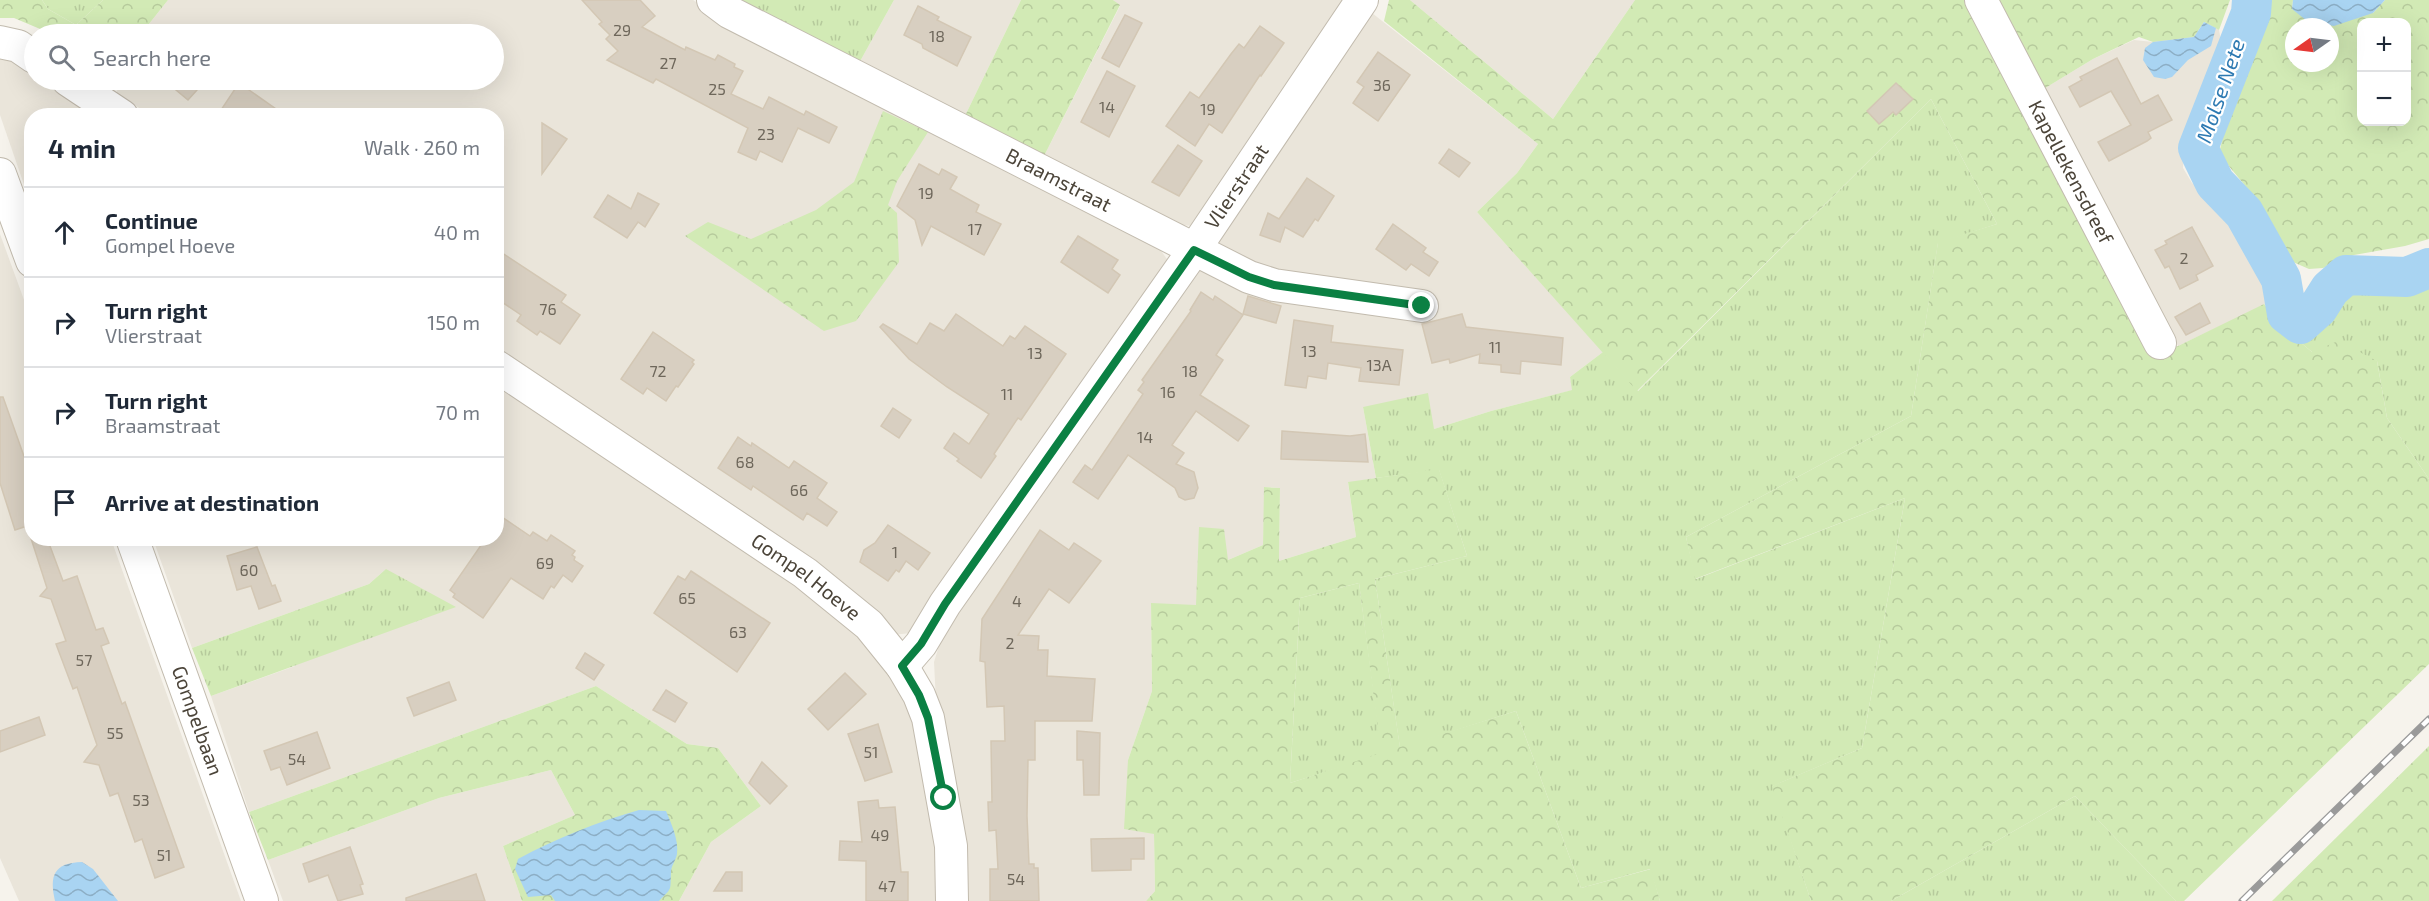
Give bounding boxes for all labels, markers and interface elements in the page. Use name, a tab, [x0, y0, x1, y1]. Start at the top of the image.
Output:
north arrow	[2285, 18, 2339, 72]
map controls	[2357, 18, 2411, 126]
button: +	[2357, 18, 2411, 72]
house number: 29	[613, 20, 631, 39]
search box	[24, 24, 504, 90]
house number: 18	[929, 26, 945, 45]
water label: Molse Nete	[2190, 35, 2249, 146]
icon: search	[45, 41, 78, 74]
text: Search here	[93, 44, 211, 70]
house number: 27	[659, 53, 677, 72]
button: −	[2357, 72, 2411, 126]
house number: 36	[1373, 75, 1391, 94]
house number: 25	[708, 79, 726, 98]
street label: Kapellekensdreef	[2024, 96, 2119, 248]
house number: 14	[1099, 97, 1115, 116]
house number: 19	[1200, 99, 1216, 118]
house number: 23	[757, 124, 775, 143]
text: 4 min	[48, 132, 116, 163]
text: Walk · 260 m	[364, 135, 480, 159]
street label: Vlierstraat	[1199, 139, 1273, 233]
street label: Braamstraat	[1002, 142, 1116, 216]
house number: 19	[918, 183, 934, 202]
text: Continue	[105, 207, 198, 233]
icon: ahead	[48, 216, 81, 249]
house number: 17	[968, 219, 982, 238]
text: 40 m	[434, 220, 480, 244]
text: Gompel Hoeve	[105, 233, 235, 257]
house number: 2	[2180, 248, 2189, 267]
route end	[1408, 292, 1434, 318]
text: Turn right	[105, 297, 207, 323]
house number: 76	[539, 299, 557, 318]
icon: right	[48, 306, 81, 339]
text: 150 m	[427, 310, 480, 334]
text: Vlierstraat	[105, 323, 202, 347]
house number: 11	[1489, 337, 1501, 356]
house number: 13	[1301, 341, 1317, 360]
house number: 13	[1027, 343, 1043, 362]
house number: 13A	[1366, 355, 1392, 374]
house number: 72	[649, 361, 667, 380]
house number: 18	[1182, 361, 1198, 380]
house number: 16	[1160, 382, 1176, 401]
house number: 11	[1001, 384, 1013, 403]
text: Turn right	[105, 387, 207, 413]
icon: right	[48, 396, 81, 429]
text: 70 m	[436, 400, 480, 424]
text: Braamstraat	[105, 413, 220, 437]
house number: 14	[1137, 427, 1153, 446]
house number: 68	[736, 452, 754, 471]
house number: 66	[790, 480, 808, 499]
icon: arrive	[48, 486, 81, 519]
text: Arrive at destination	[105, 489, 319, 515]
street label: Gompel Hoeve	[747, 528, 866, 625]
house number: 1	[892, 542, 898, 561]
house number: 69	[536, 553, 554, 572]
house number: 60	[240, 560, 258, 579]
house number: 65	[678, 588, 696, 607]
house number: 4	[1012, 591, 1022, 610]
house number: 63	[729, 622, 747, 641]
house number: 2	[1006, 633, 1015, 652]
house number: 57	[76, 650, 92, 669]
street label: Gompelbaan	[168, 662, 229, 778]
house number: 55	[106, 723, 124, 742]
house number: 51	[864, 742, 878, 761]
house number: 54	[288, 749, 306, 768]
route start	[930, 784, 956, 810]
house number: 53	[132, 790, 150, 809]
house number: 49	[871, 825, 890, 844]
house number: 51	[157, 845, 171, 864]
house number: 54	[1007, 869, 1025, 888]
house number: 47	[878, 876, 896, 895]

